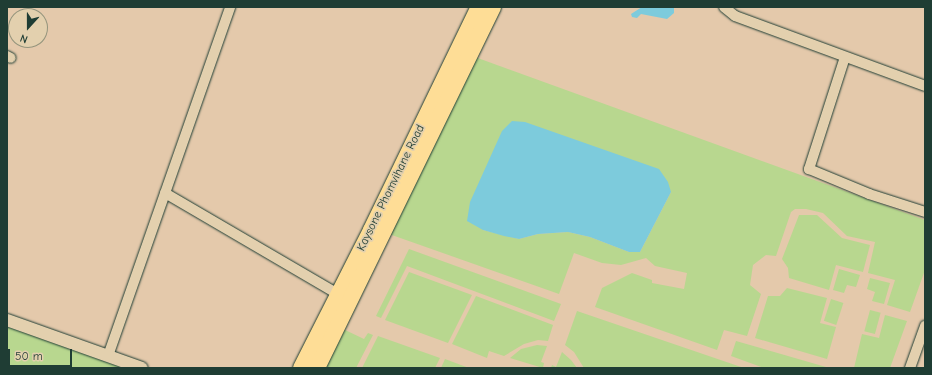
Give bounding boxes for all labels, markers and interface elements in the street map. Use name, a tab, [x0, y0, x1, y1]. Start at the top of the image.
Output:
north arrow	[8, 8, 48, 48]
text: N	[18, 31, 30, 46]
street label: Kaysone Phomvihane Road	[354, 123, 428, 253]
scale bar	[10, 341, 74, 367]
text: 50 m	[15, 349, 43, 363]

